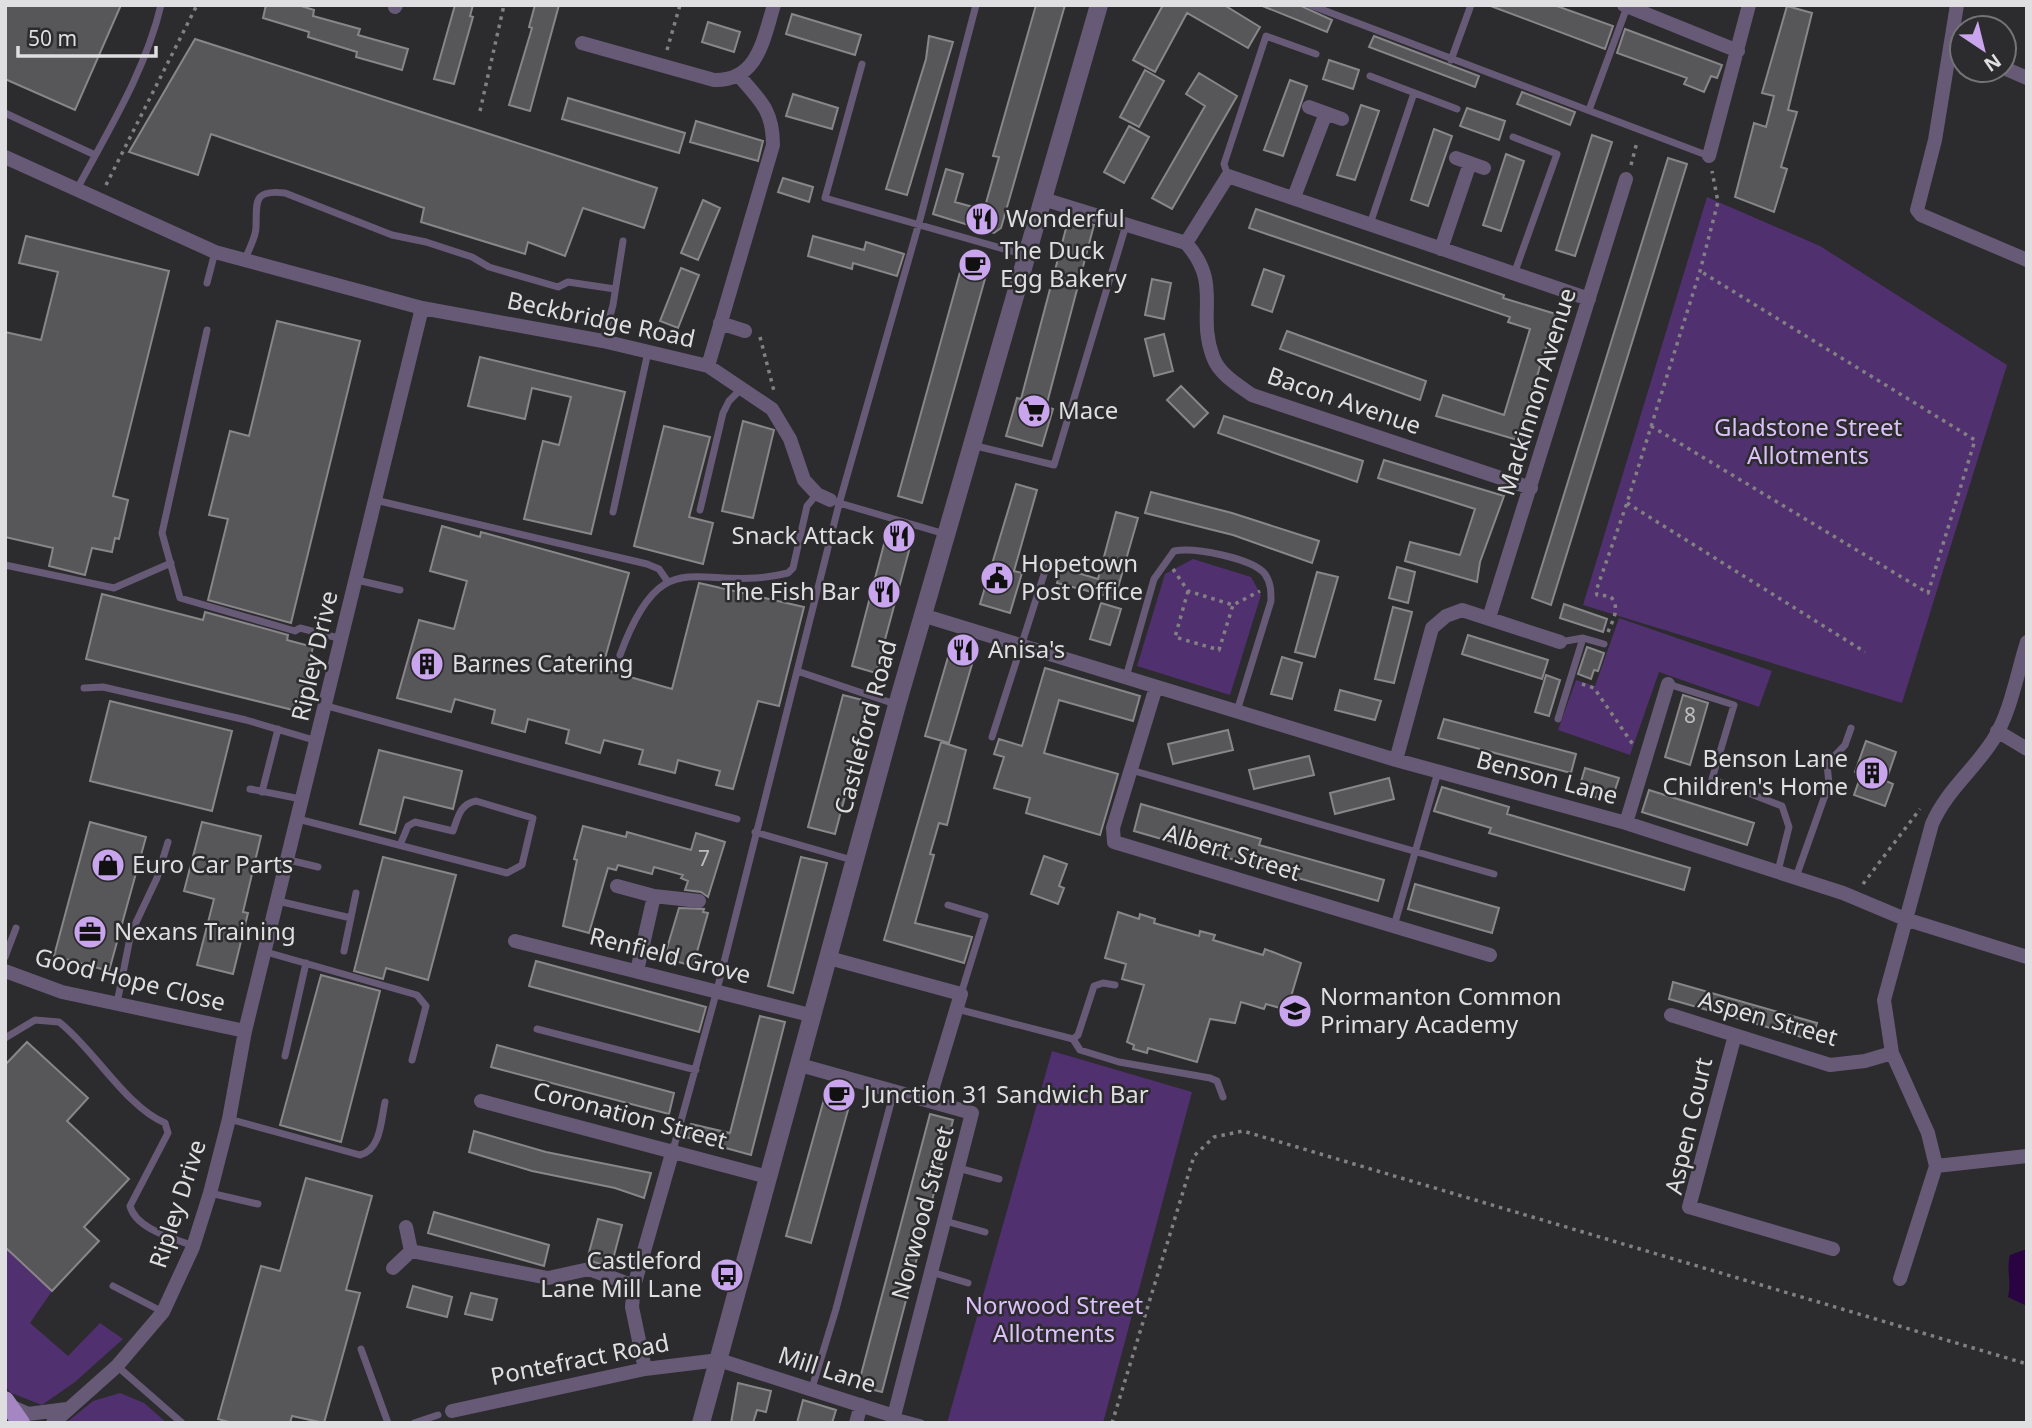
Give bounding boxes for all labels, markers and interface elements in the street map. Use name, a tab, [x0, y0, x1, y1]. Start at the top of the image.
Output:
scale bar	[18, 14, 156, 58]
north arrow	[1948, 14, 2018, 84]
text: 50 m	[28, 24, 77, 52]
text: N	[1979, 48, 2007, 78]
restaurant icon: Wonderful	[963, 200, 1001, 238]
place label: Wonderful	[1006, 201, 1125, 234]
place label: The Duck Egg Bakery	[1000, 233, 1127, 294]
cafe icon: The Duck Egg Bakery	[956, 246, 994, 284]
street label: Beckbridge Road	[504, 283, 698, 355]
street label: Mackinnon Avenue	[1488, 284, 1583, 499]
street label: Bacon Avenue	[1263, 358, 1426, 441]
supermarket icon: Mace	[1015, 392, 1053, 430]
place label: Mace	[1058, 393, 1118, 426]
park label: Gladstone Street Allotments	[1714, 410, 1902, 471]
restaurant icon: Snack Attack	[880, 517, 918, 555]
place label: Snack Attack	[731, 518, 874, 551]
place label: Hopetown Post Office	[1021, 546, 1143, 607]
public building icon: Hopetown Post Office	[978, 559, 1016, 597]
restaurant icon: The Fish Bar	[865, 573, 903, 611]
place label: The Fish Bar	[722, 574, 860, 607]
street label: Ripley Drive	[283, 587, 345, 724]
restaurant icon: Anisa's	[944, 631, 982, 669]
place label: Anisa's	[988, 632, 1065, 665]
street label: Castleford Road	[825, 636, 904, 818]
building icon: Barnes Catering	[408, 645, 446, 683]
place label: Barnes Catering	[452, 646, 634, 679]
house number: 8	[1684, 701, 1696, 729]
place label: Benson Lane Children's Home	[1663, 741, 1848, 802]
street label: Benson Lane	[1473, 742, 1622, 811]
building icon: Benson Lane Children's Home	[1853, 754, 1891, 792]
street label: Albert Street	[1160, 815, 1305, 888]
house number: 7	[698, 844, 710, 872]
shop icon: Euro Car Parts	[89, 846, 127, 884]
place label: Euro Car Parts	[132, 847, 293, 880]
office icon: Nexans Training	[71, 913, 109, 951]
place label: Nexans Training	[114, 914, 296, 947]
street label: Renfield Grove	[586, 919, 754, 991]
street label: Good Hope Close	[32, 939, 229, 1018]
place label: Normanton Common Primary Academy	[1320, 979, 1562, 1040]
street label: Aspen Street	[1695, 982, 1842, 1053]
school or university icon: Normanton Common Primary Academy	[1276, 992, 1314, 1030]
street label: Aspen Court	[1656, 1054, 1719, 1197]
street label: Coronation Street	[530, 1073, 731, 1156]
cafe icon: Junction 31 Sandwich Bar	[820, 1076, 858, 1114]
place label: Junction 31 Sandwich Bar	[862, 1077, 1149, 1110]
street label: Norwood Street	[883, 1122, 961, 1303]
street label: Ripley Drive	[140, 1135, 213, 1272]
place label: Castleford Lane Mill Lane	[540, 1243, 702, 1304]
bus stop icon: Castleford Lane Mill Lane	[708, 1256, 746, 1294]
park label: Norwood Street Allotments	[965, 1288, 1144, 1349]
street label: Pontefract Road	[488, 1325, 672, 1392]
street label: Mill Lane	[774, 1337, 881, 1400]

